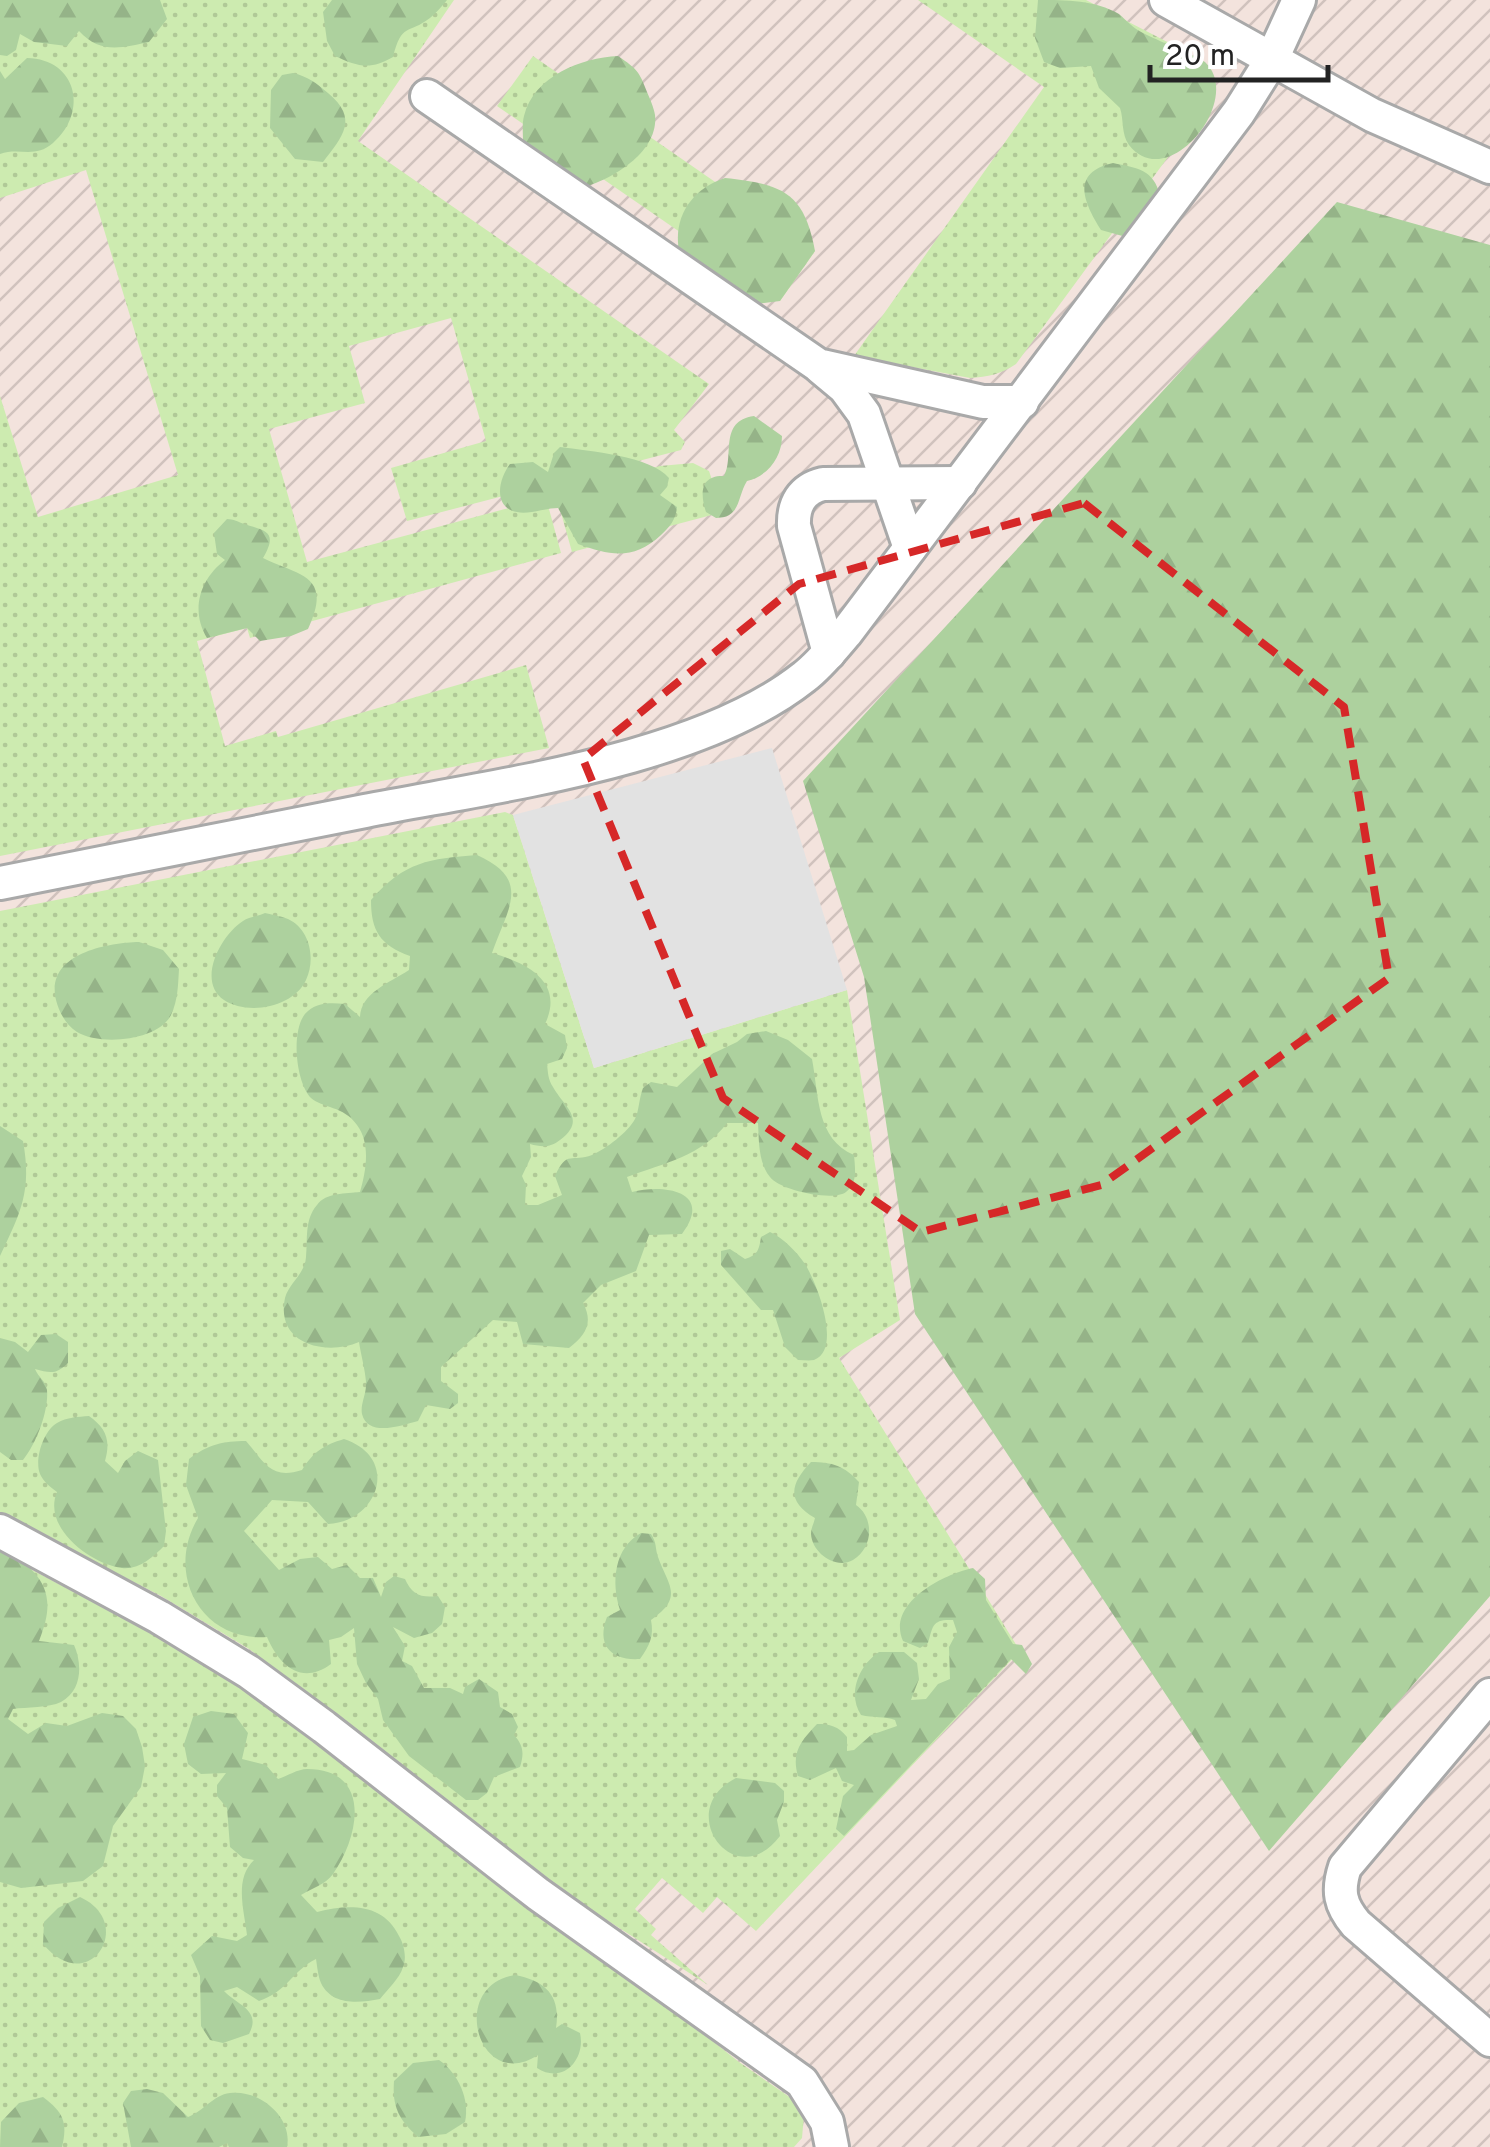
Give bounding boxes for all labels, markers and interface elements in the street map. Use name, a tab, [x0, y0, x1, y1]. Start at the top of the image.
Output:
scale bar	[1150, 20, 1328, 82]
text: 20 m	[1165, 39, 1235, 76]

